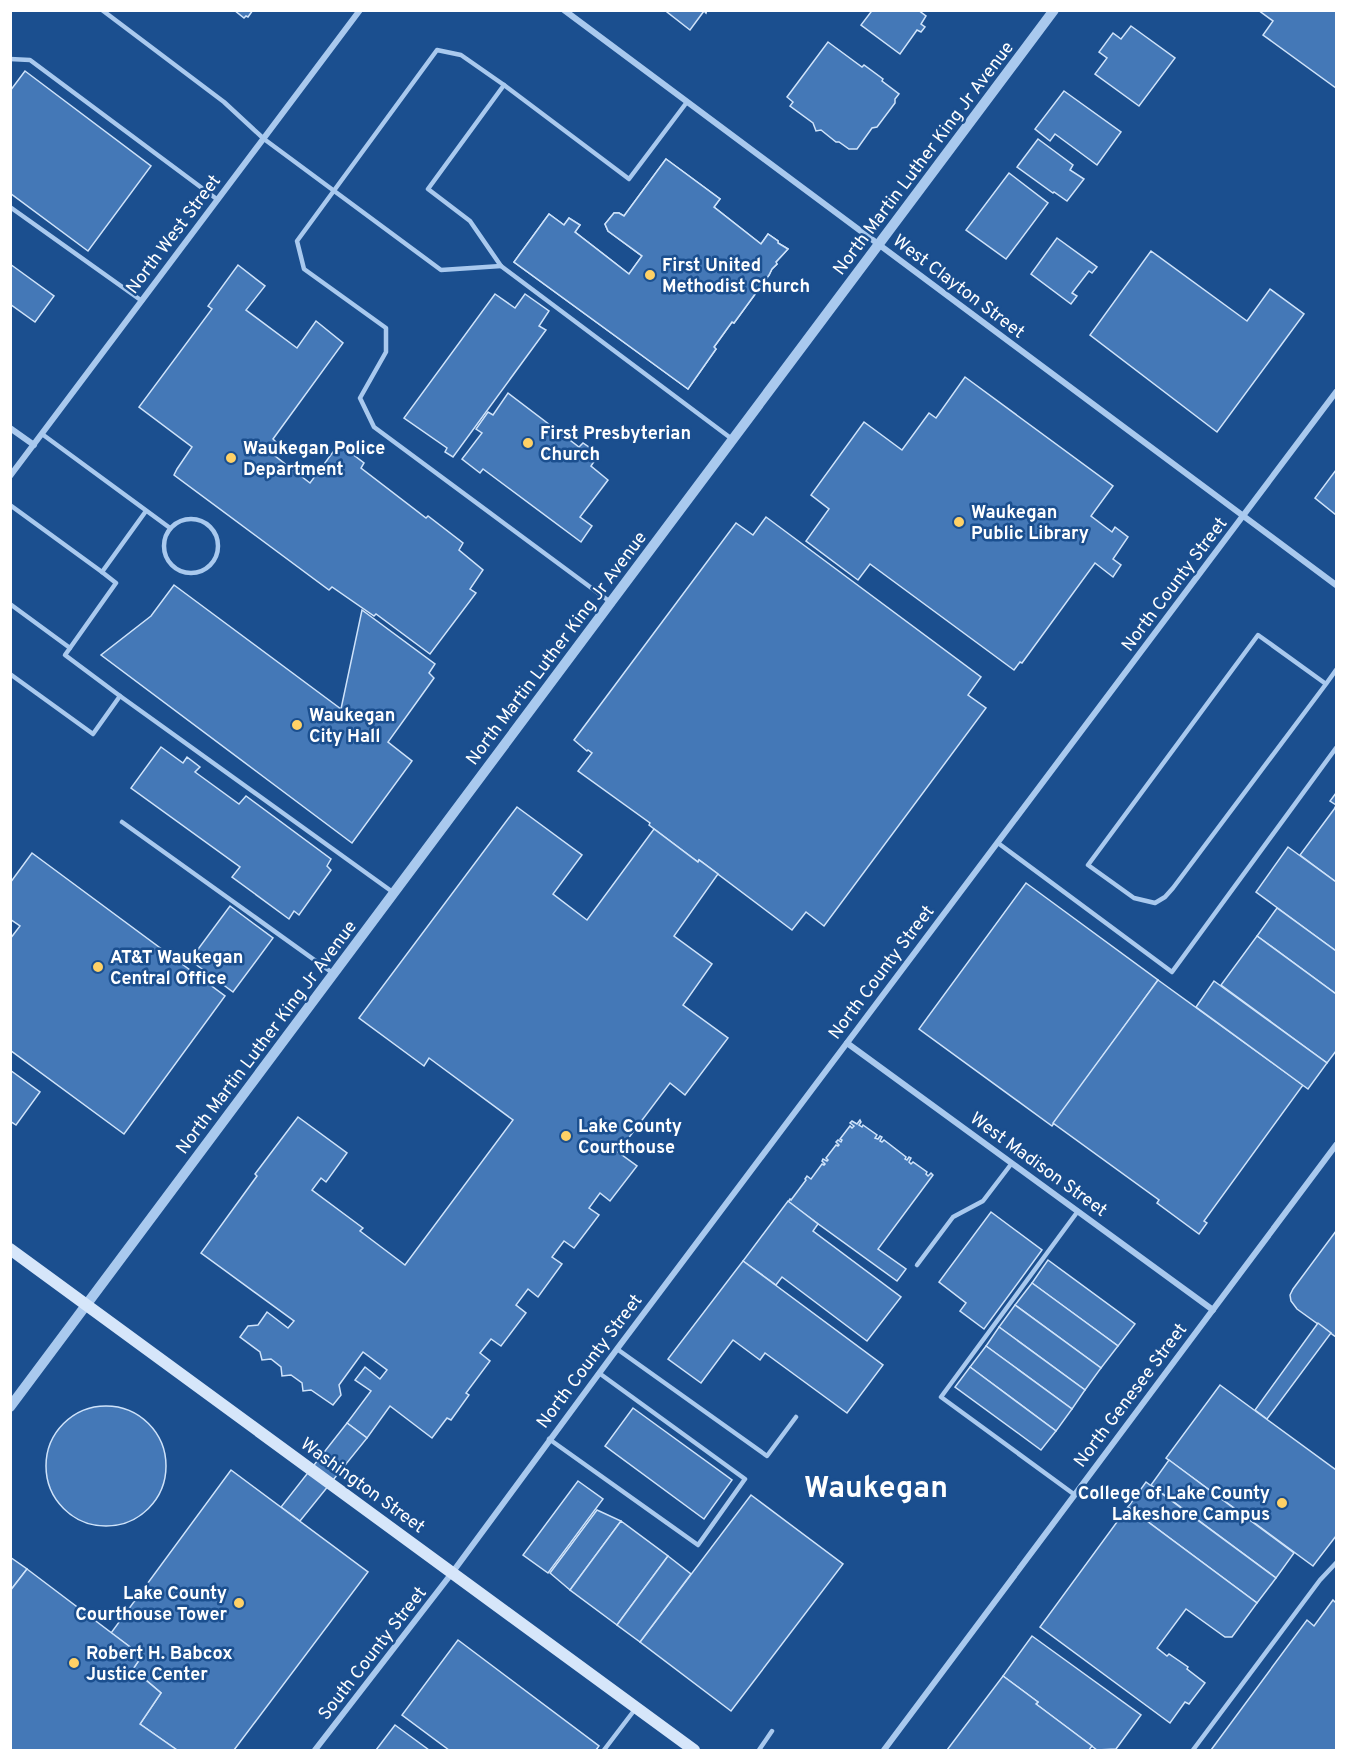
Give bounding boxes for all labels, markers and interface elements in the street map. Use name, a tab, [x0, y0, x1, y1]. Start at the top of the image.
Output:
street label: North Martin Luther King Jr Avenue	[829, 37, 1020, 280]
street label: North West Street	[122, 171, 227, 299]
street label: West Clayton Street	[887, 230, 1029, 344]
place label: First United Methodist Church	[662, 255, 810, 299]
marker: First United Methodist Church	[643, 268, 657, 282]
place label: First Presbyterian Church	[540, 423, 691, 467]
marker: First Presbyterian Church	[521, 436, 535, 450]
place label: Waukegan Police Department	[243, 438, 385, 482]
marker: Waukegan Police Department	[224, 451, 238, 465]
place label: Waukegan Public Library	[971, 502, 1089, 546]
street label: North County Street	[1117, 513, 1233, 657]
marker: Waukegan Public Library	[952, 515, 966, 529]
street label: North Martin Luther King Jr Avenue	[462, 527, 653, 770]
place label: Waukegan City Hall	[309, 705, 395, 749]
marker: Waukegan City Hall	[290, 718, 304, 732]
street label: North County Street	[824, 901, 940, 1045]
street label: North Martin Luther King Jr Avenue	[172, 916, 363, 1159]
place label: AT&T Waukegan Central Office	[110, 947, 243, 991]
marker: AT&T Waukegan Central Office	[91, 960, 105, 974]
street label: West Madison Street	[965, 1108, 1111, 1223]
place label: Lake County Courthouse	[578, 1116, 682, 1160]
marker: Lake County Courthouse	[559, 1129, 573, 1143]
street label: North County Street	[532, 1290, 648, 1434]
street label: North Genesee Street	[1069, 1319, 1193, 1473]
street label: Washington Street	[295, 1433, 429, 1539]
district label: Waukegan	[804, 1471, 948, 1508]
place label: College of Lake County Lakeshore Campus	[1078, 1483, 1270, 1527]
marker: College of Lake County Lakeshore Campus	[1275, 1496, 1289, 1510]
place label: Lake County Courthouse Tower	[75, 1583, 227, 1627]
street label: South County Street	[314, 1583, 432, 1725]
marker: Lake County Courthouse Tower	[232, 1596, 246, 1610]
place label: Robert H. Babcox Justice Center	[86, 1643, 233, 1687]
marker: Robert H. Babcox Justice Center	[67, 1656, 81, 1670]

